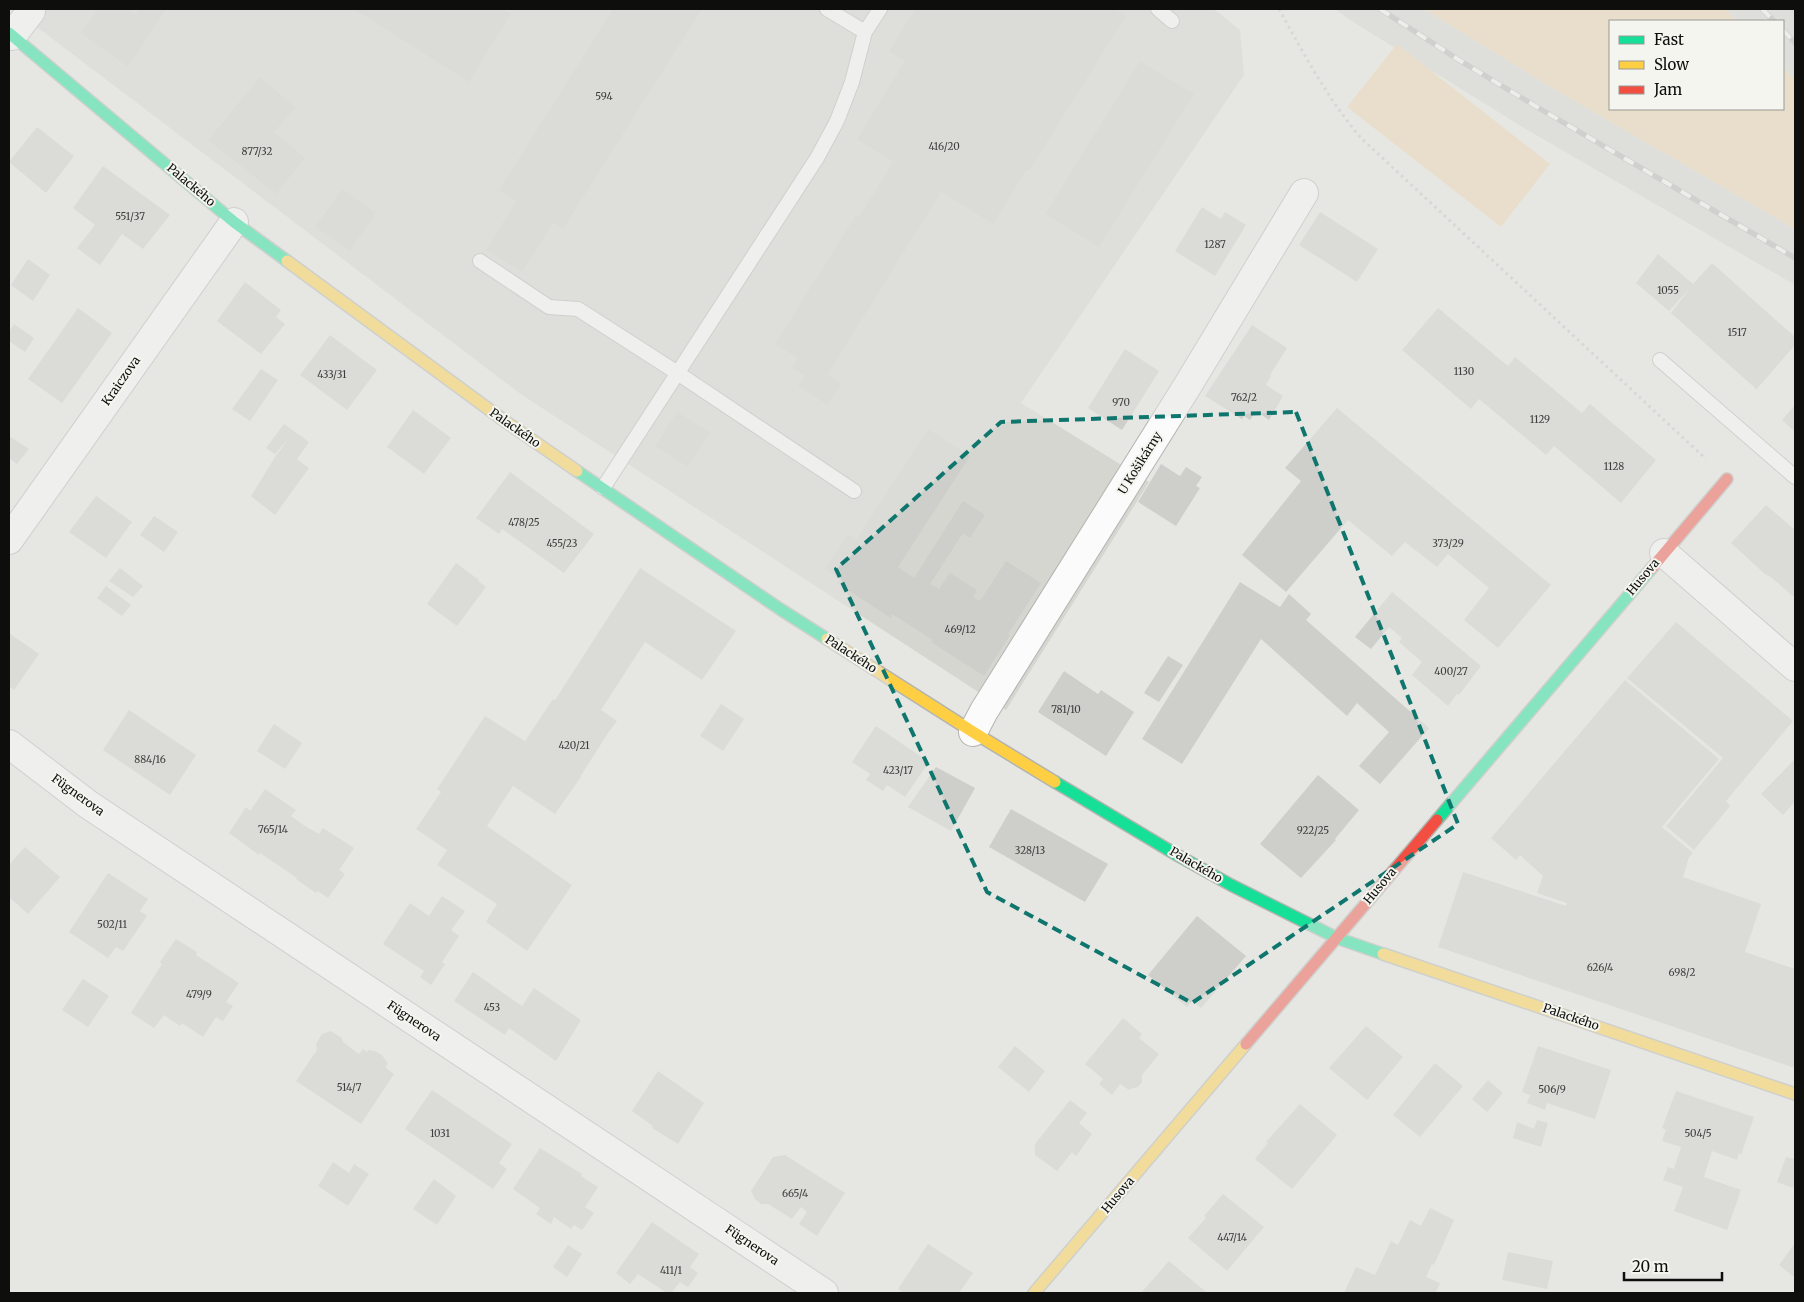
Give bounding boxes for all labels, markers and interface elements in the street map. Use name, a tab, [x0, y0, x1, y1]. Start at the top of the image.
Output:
legend	[1609, 20, 1784, 110]
text: Fast	[1654, 30, 1684, 49]
text: Slow	[1654, 55, 1689, 74]
text: Jam	[1653, 80, 1682, 99]
house number: 594	[595, 90, 613, 103]
house number: 416/20	[928, 140, 960, 153]
house number: 877/32	[242, 145, 273, 158]
street label: Palackého	[164, 160, 219, 209]
house number: 551/37	[115, 210, 145, 223]
house number: 1287	[1204, 238, 1226, 251]
house number: 1055	[1657, 284, 1679, 297]
house number: 1517	[1727, 326, 1747, 339]
street label: Kraiczova	[98, 353, 143, 408]
house number: 1130	[1454, 365, 1474, 378]
house number: 433/31	[317, 368, 347, 381]
house number: 762/2	[1231, 391, 1257, 404]
house number: 970	[1112, 396, 1130, 409]
street label: Palackého	[487, 405, 544, 451]
house number: 1129	[1530, 413, 1550, 426]
street label: U Košikárny	[1114, 429, 1165, 497]
house number: 1128	[1604, 460, 1624, 473]
house number: 478/25	[508, 516, 540, 529]
house number: 455/23	[547, 537, 578, 550]
house number: 373/29	[1432, 537, 1464, 550]
street label: Husova	[1623, 555, 1663, 598]
house number: 469/12	[944, 623, 976, 636]
street label: Palackého	[823, 631, 880, 676]
house number: 400/27	[1434, 665, 1468, 678]
house number: 781/10	[1051, 703, 1081, 716]
house number: 420/21	[558, 739, 590, 752]
house number: 884/16	[134, 753, 166, 766]
house number: 423/17	[883, 764, 913, 777]
street label: Fügnerova	[49, 770, 108, 819]
house number: 765/14	[258, 823, 288, 836]
house number: 922/25	[1297, 824, 1329, 837]
street label: Palackého	[1167, 843, 1225, 886]
house number: 328/13	[1015, 844, 1046, 857]
street label: Husova	[1360, 864, 1400, 907]
house number: 502/11	[97, 918, 127, 931]
house number: 626/4	[1587, 961, 1613, 974]
house number: 698/2	[1669, 966, 1696, 979]
house number: 479/9	[186, 988, 212, 1001]
street label: Fügnerova	[385, 997, 444, 1044]
street label: Palackého	[1541, 1000, 1601, 1033]
house number: 453	[484, 1001, 500, 1014]
house number: 514/7	[337, 1081, 362, 1094]
house number: 506/9	[1538, 1083, 1566, 1096]
house number: 1031	[430, 1127, 450, 1140]
house number: 504/5	[1684, 1127, 1712, 1140]
street label: Husova	[1098, 1173, 1138, 1216]
house number: 665/4	[782, 1187, 808, 1200]
street label: Fügnerova	[723, 1221, 782, 1268]
house number: 447/14	[1217, 1231, 1247, 1244]
scale bar	[1624, 1250, 1722, 1282]
text: 20 m	[1632, 1257, 1669, 1276]
house number: 411/1	[660, 1264, 683, 1277]

